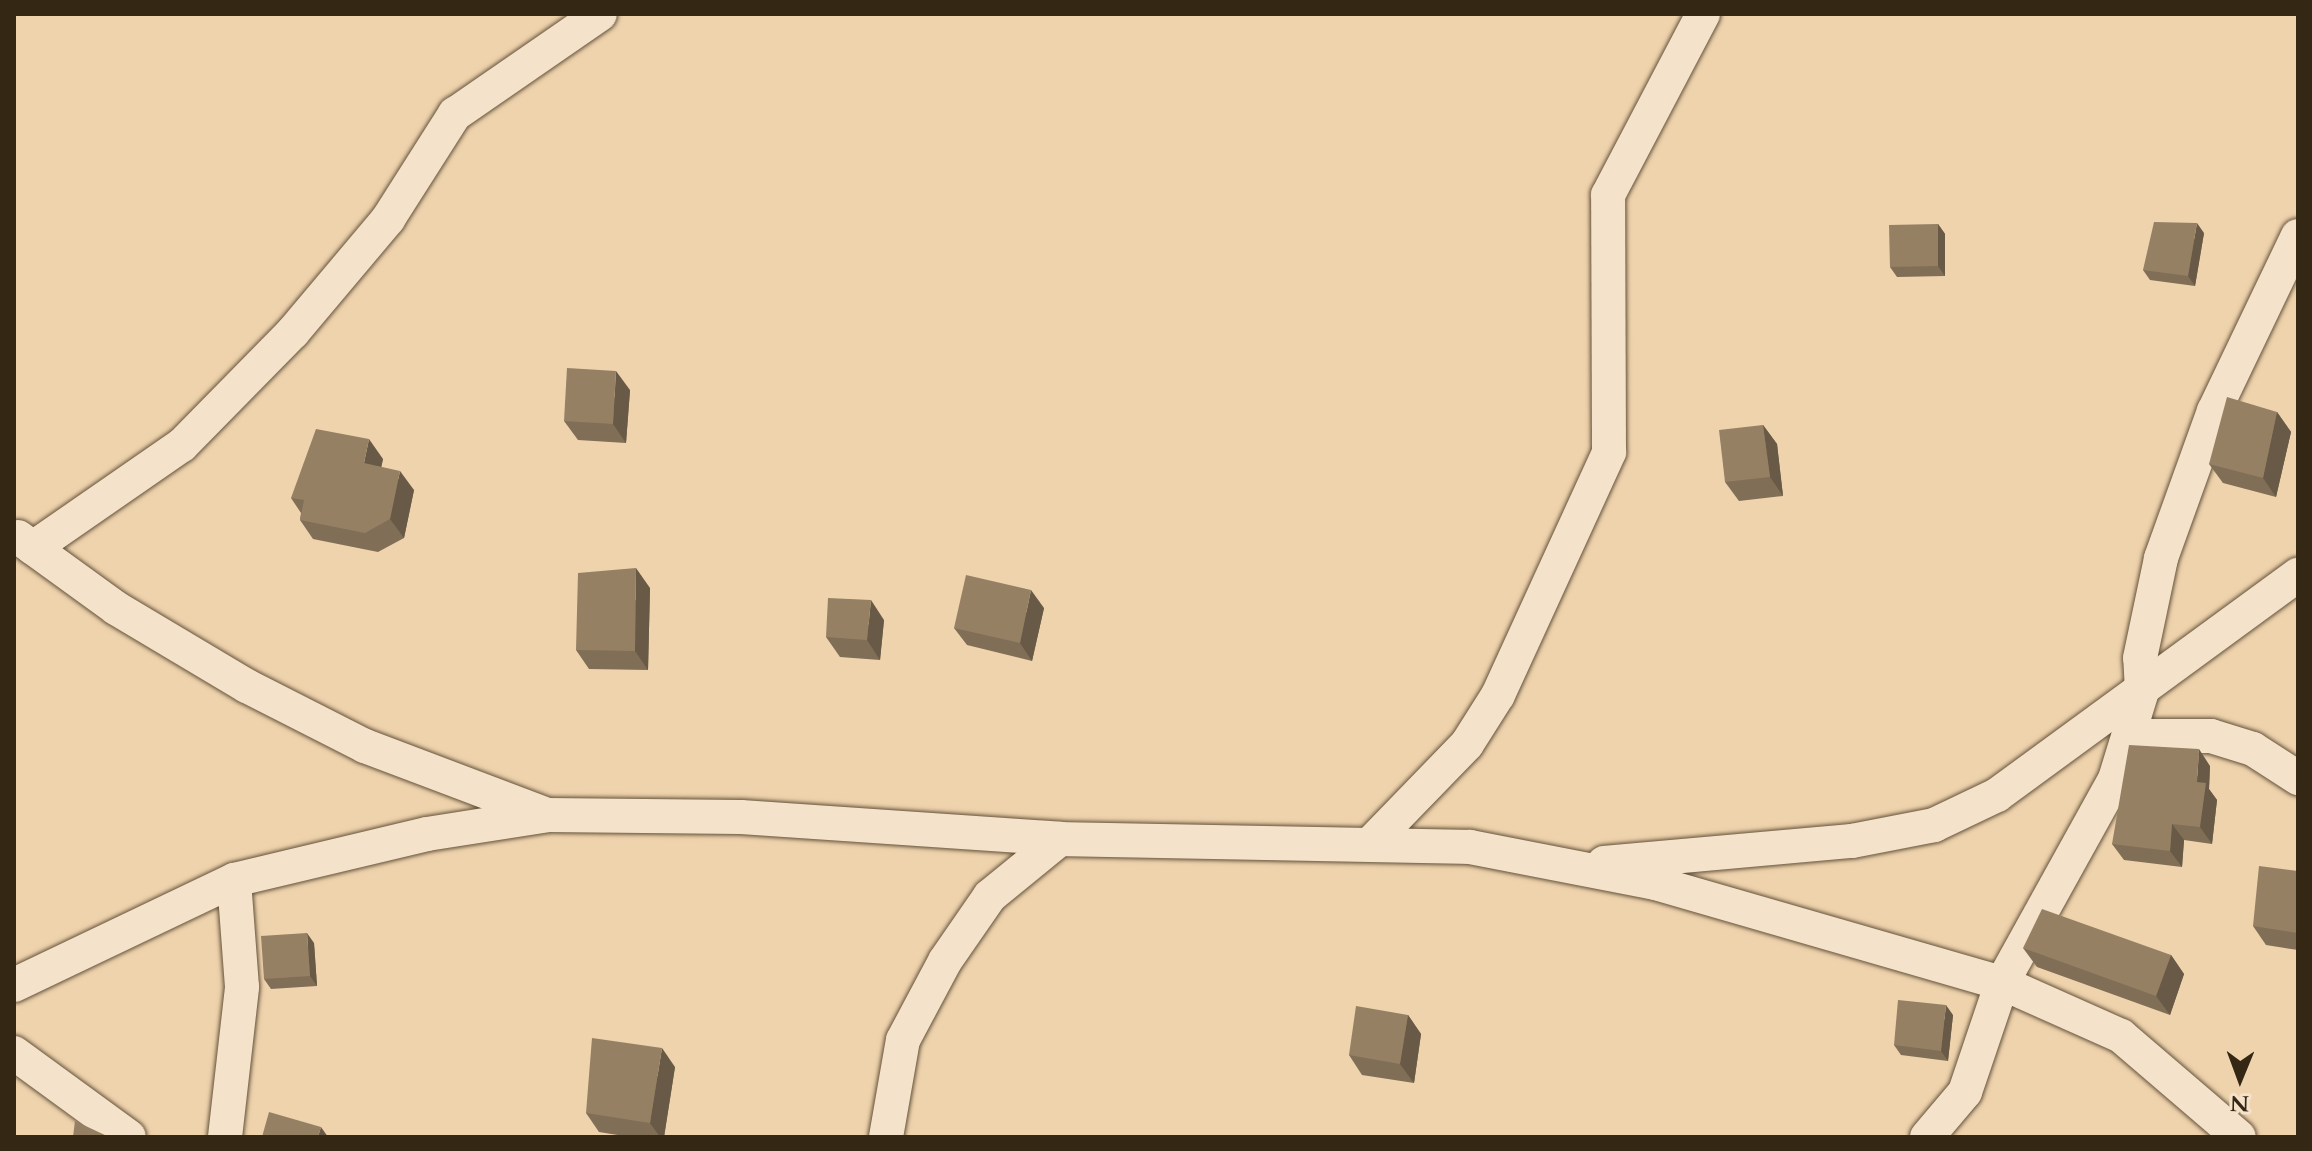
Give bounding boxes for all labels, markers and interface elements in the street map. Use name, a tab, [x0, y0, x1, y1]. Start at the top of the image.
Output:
north arrow	[2200, 1039, 2280, 1119]
text: N	[2230, 1088, 2249, 1118]

